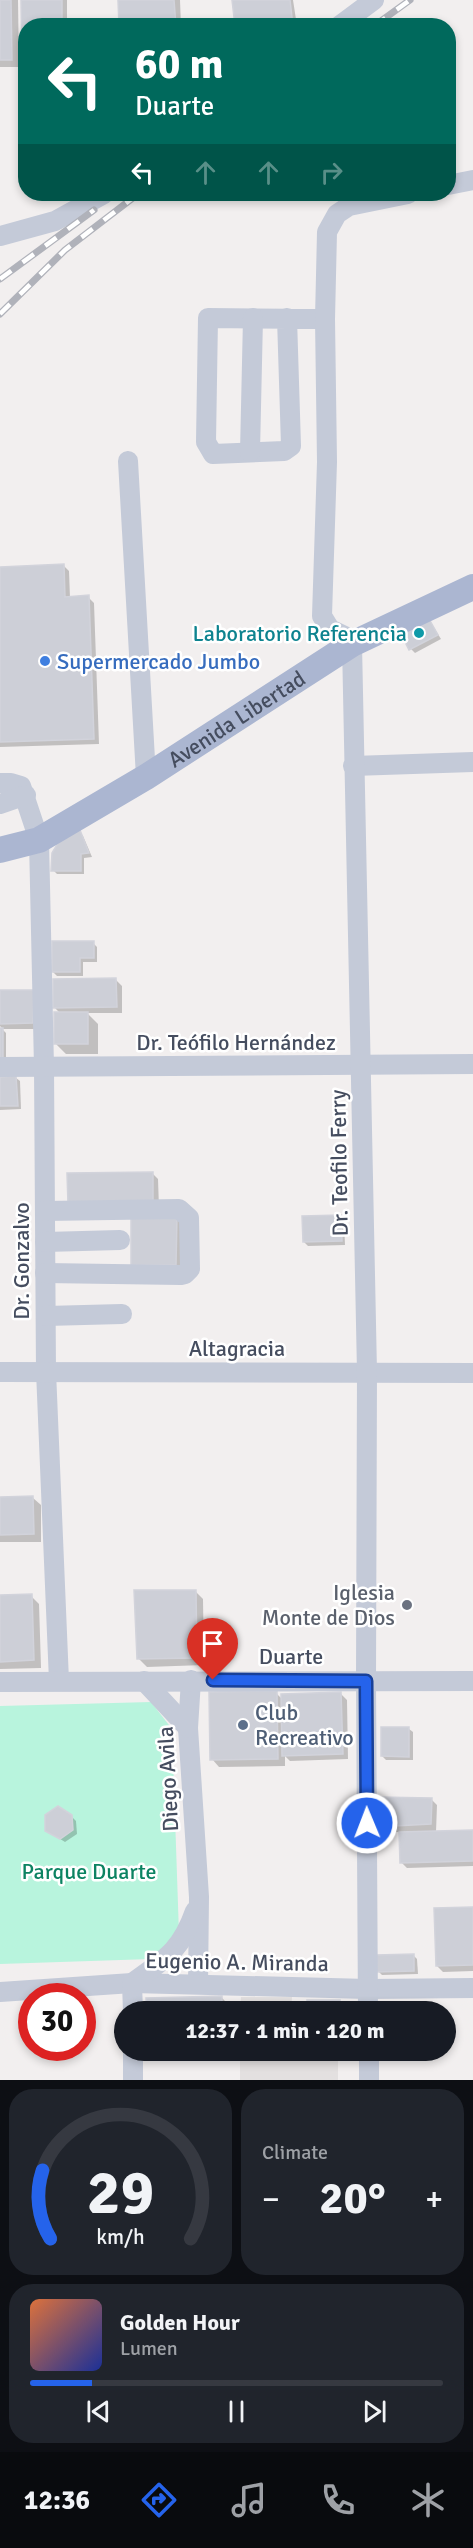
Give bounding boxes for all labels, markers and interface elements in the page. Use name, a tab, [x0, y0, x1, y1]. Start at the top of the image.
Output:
text: 60 m	[135, 39, 224, 90]
icon: left	[36, 42, 114, 120]
text: Duarte	[135, 90, 214, 123]
icon: left	[126, 156, 159, 189]
icon: ahead	[189, 156, 222, 189]
icon: ahead	[252, 156, 285, 189]
icon: right	[315, 156, 348, 189]
place label: Laboratorio Referencia	[193, 620, 407, 647]
marker: Laboratorio Referencia	[412, 626, 426, 640]
place label: Supermercado Jumbo	[57, 648, 260, 675]
marker: Supermercado Jumbo	[38, 654, 52, 668]
street label: Avenida Libertad	[163, 664, 310, 773]
street label: Dr. Teófilo Hernández	[136, 1029, 336, 1056]
street label: Dr. Teofilo Ferry	[324, 1089, 354, 1237]
street label: Dr. Gonzalvo	[8, 1202, 35, 1320]
street label: Altagracia	[189, 1335, 285, 1362]
place label: Iglesia Monte de Dios	[262, 1579, 395, 1631]
marker: Iglesia Monte de Dios	[400, 1598, 414, 1612]
pin	[187, 1618, 238, 1680]
icon: arrive	[196, 1627, 229, 1660]
street label: Duarte	[259, 1643, 323, 1670]
place label: Club Recreativo	[255, 1699, 354, 1751]
marker: Club Recreativo	[236, 1718, 250, 1732]
street label: Diego Avila	[152, 1726, 184, 1832]
position arrow	[335, 1791, 399, 1855]
park label: Parque Duarte	[21, 1858, 157, 1885]
street label: Eugenio A. Miranda	[145, 1947, 329, 1977]
speed limit sign: 30	[18, 1983, 96, 2061]
text: 12:37 · 1 min · 120 m	[185, 2017, 385, 2044]
text: Climate	[262, 2140, 328, 2165]
text: 29	[87, 2154, 154, 2231]
text: 20°	[319, 2171, 386, 2226]
text: −	[262, 2179, 280, 2220]
text: +	[425, 2179, 443, 2220]
text: km/h	[96, 2224, 145, 2250]
text: Golden Hour	[120, 2309, 240, 2336]
text: Lumen	[120, 2336, 178, 2361]
icon: previous	[82, 2395, 115, 2428]
icon: pause	[220, 2395, 253, 2428]
icon: next	[358, 2395, 391, 2428]
icon: directions	[138, 2479, 180, 2521]
icon: music	[228, 2479, 270, 2521]
icon: phone	[317, 2479, 359, 2521]
icon: climate	[407, 2479, 449, 2521]
text: 12:36	[24, 2484, 90, 2517]

